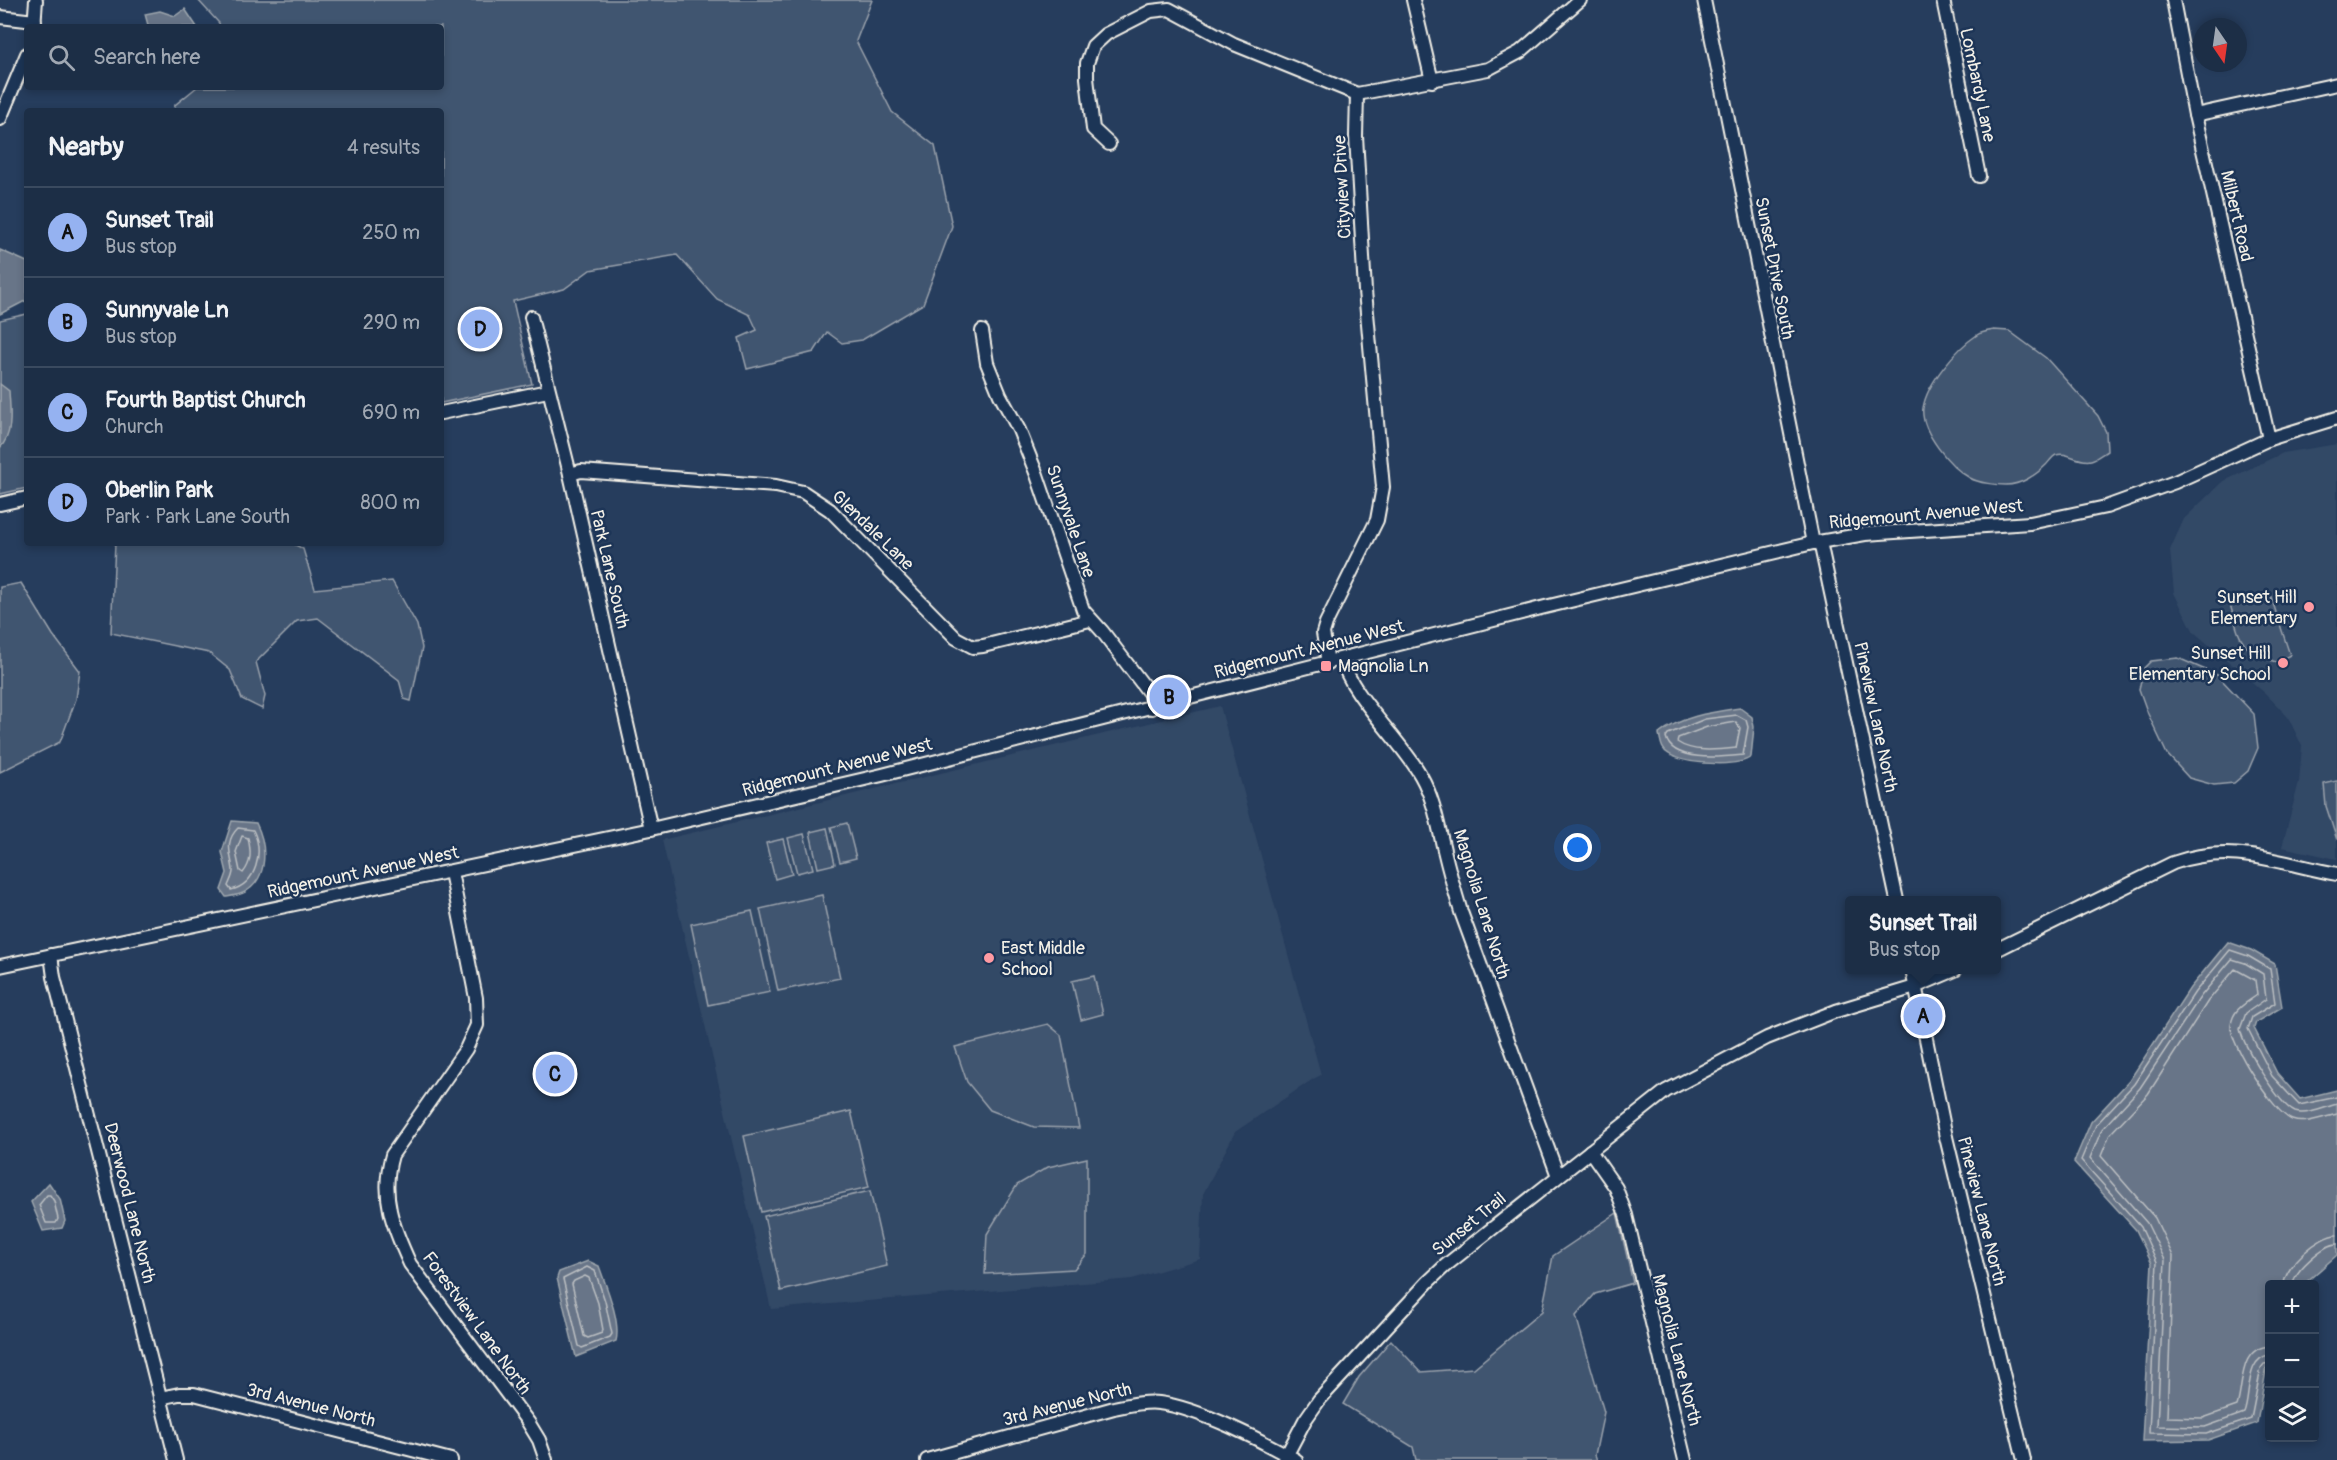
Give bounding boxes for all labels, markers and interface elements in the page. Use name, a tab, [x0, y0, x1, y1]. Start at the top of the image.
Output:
north arrow	[2193, 18, 2247, 72]
search box	[24, 24, 444, 90]
street label: Lombardy Lane	[1954, 26, 2001, 144]
icon: search	[45, 41, 78, 74]
text: Search here	[93, 43, 200, 71]
text: Nearby	[48, 131, 124, 163]
street label: Cityview Drive	[1328, 134, 1357, 239]
text: 4 results	[347, 135, 420, 160]
street label: Milbert Road	[2215, 168, 2258, 264]
street label: Sunset Drive South	[1749, 195, 1800, 341]
text: Sunset Trail	[105, 206, 214, 234]
text: A	[61, 220, 74, 245]
text: 250 m	[362, 220, 420, 245]
text: Bus stop	[105, 234, 177, 259]
text: Sunnyvale Ln	[105, 296, 229, 324]
pin: D	[460, 306, 500, 352]
text: B	[62, 310, 73, 335]
text: 290 m	[363, 310, 420, 335]
text: Bus stop	[105, 324, 177, 349]
text: Fourth Baptist Church	[105, 386, 305, 414]
text: C	[61, 400, 74, 425]
text: 690 m	[362, 400, 420, 425]
text: Church	[105, 414, 163, 439]
street label: Sunnyvale Lane	[1040, 462, 1101, 581]
text: Oberlin Park	[105, 476, 213, 504]
street label: Glendale Lane	[827, 485, 919, 576]
text: D	[61, 490, 74, 515]
text: 800 m	[361, 490, 420, 515]
street label: Ridgemount Avenue West	[1828, 494, 2025, 534]
text: Park · Park Lane South	[105, 504, 290, 529]
street label: Park Lane South	[585, 507, 634, 631]
place label: Sunset Hill Elementary	[2210, 586, 2297, 630]
marker: Sunset Hill Elementary	[2302, 600, 2316, 614]
street label: Ridgemount Avenue West	[1212, 615, 1407, 684]
street label: Pineview Lane North	[1848, 640, 1903, 794]
place label: Sunset Hill Elementary School	[2129, 642, 2271, 686]
place label: Magnolia Ln	[1338, 655, 1429, 678]
marker: Sunset Hill Elementary School	[2276, 656, 2290, 670]
marker: Magnolia Ln	[1319, 659, 1333, 673]
pin: B	[1150, 674, 1188, 720]
street label: Ridgemount Avenue West	[740, 733, 935, 802]
street label: Magnolia Lane North	[1448, 827, 1515, 982]
your location	[1563, 833, 1592, 862]
street label: Ridgemount Avenue West	[265, 841, 461, 904]
popup	[1845, 896, 2001, 974]
text: Sunset Trail	[1868, 909, 1978, 937]
place label: East Middle School	[1001, 937, 1085, 981]
text: Bus stop	[1868, 937, 1941, 962]
marker: East Middle School	[982, 951, 996, 965]
pin: A	[1904, 994, 1942, 1038]
pin: C	[536, 1052, 574, 1096]
street label: Deerwood Lane North	[98, 1120, 161, 1286]
street label: Pineview Lane North	[1952, 1134, 2011, 1288]
street label: Sunset Trail	[1427, 1187, 1511, 1261]
street label: Forestview Lane North	[417, 1247, 536, 1399]
street label: Magnolia Lane North	[1647, 1272, 1706, 1428]
map controls	[2265, 1280, 2319, 1442]
button: +	[2265, 1280, 2319, 1334]
button: −	[2265, 1334, 2319, 1388]
street label: 3rd Avenue North	[1000, 1377, 1134, 1432]
street label: 3rd Avenue North	[244, 1378, 378, 1433]
button: layers	[2265, 1388, 2319, 1442]

